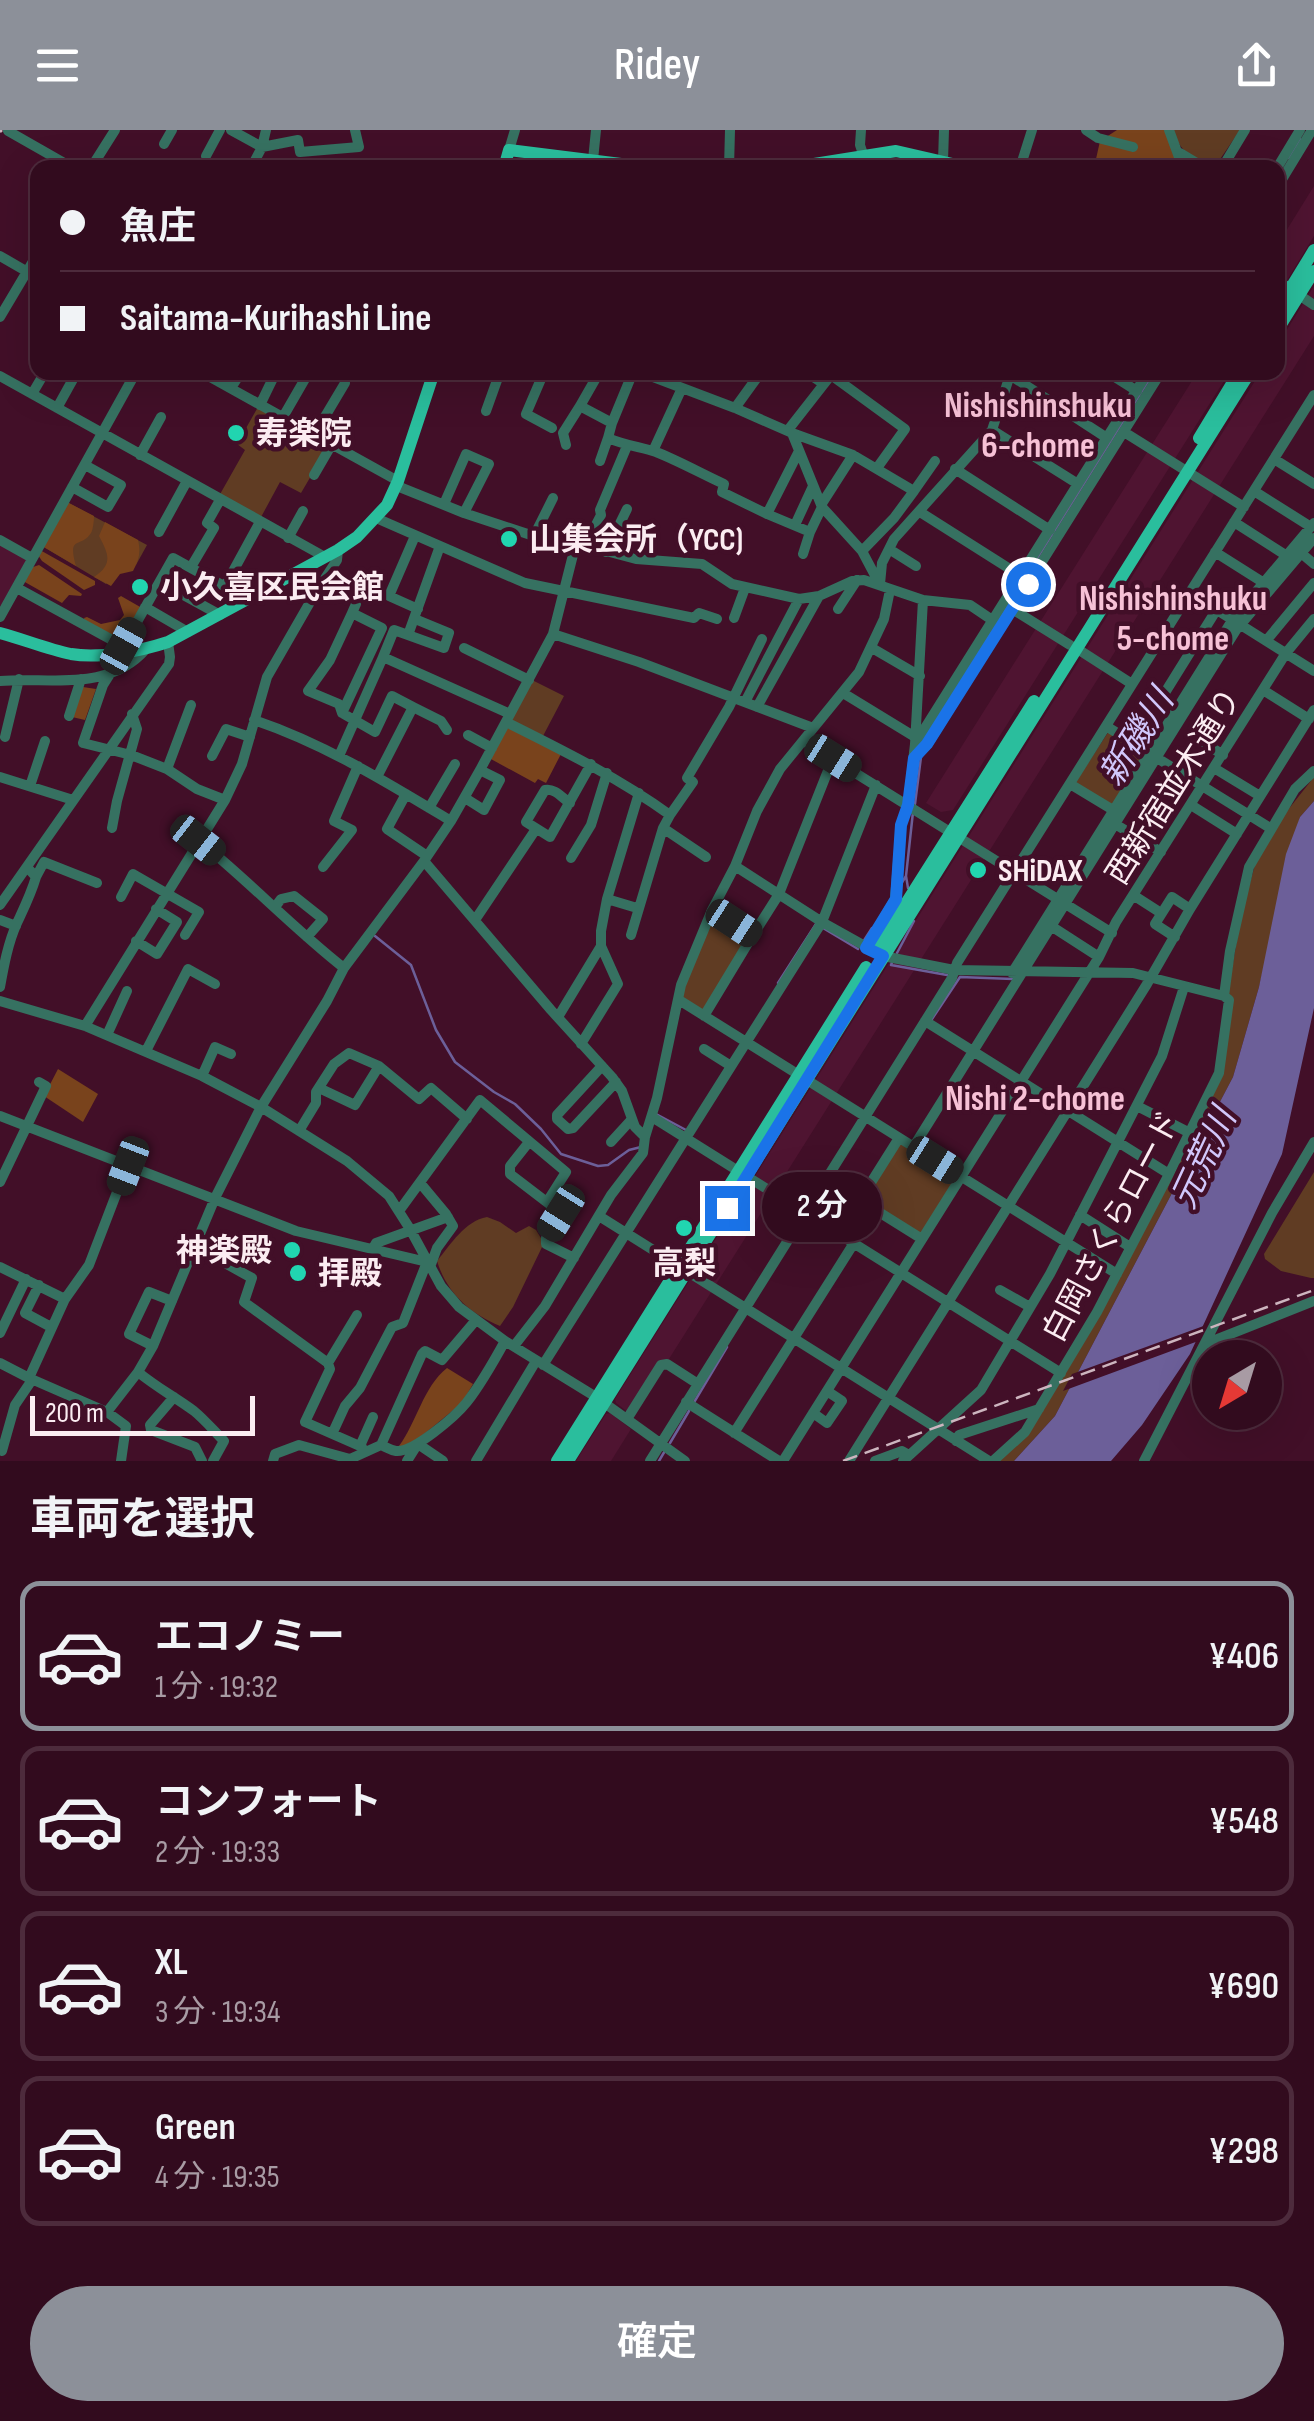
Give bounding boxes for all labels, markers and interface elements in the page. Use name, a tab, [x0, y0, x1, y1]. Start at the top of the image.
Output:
icon: menu	[30, 38, 85, 93]
text: Ridey	[614, 38, 700, 93]
icon: share	[1229, 38, 1284, 93]
text: 魚庄	[120, 205, 196, 250]
text: Saitama-Kurihashi Line	[120, 296, 431, 341]
district label: Nishishinshuku 6-chome	[944, 385, 1132, 468]
place label: 寿楽院	[256, 415, 352, 454]
marker: 寿楽院	[225, 422, 247, 444]
place label: 山集会所（YCC)	[529, 521, 743, 560]
marker: 山集会所（YCC)	[498, 528, 520, 550]
route start	[1006, 562, 1051, 607]
place label: 小久喜区民会館	[160, 569, 384, 608]
marker: 小久喜区民会館	[129, 576, 151, 598]
district label: Nishishinshuku 5-chome	[1079, 578, 1267, 661]
car	[95, 612, 151, 680]
water label: 新磯川	[1091, 678, 1185, 794]
street label: 西新宿並木通り	[1098, 681, 1250, 892]
car	[800, 729, 866, 787]
car	[165, 810, 231, 870]
place label: SHiDAX	[998, 852, 1083, 891]
marker: SHiDAX	[967, 859, 989, 881]
car	[701, 894, 767, 952]
district label: Nishi 2-chome	[945, 1078, 1125, 1121]
water label: 元荒川	[1163, 1098, 1248, 1215]
street label: 白岡さくらロード	[1035, 1105, 1190, 1349]
car	[902, 1131, 968, 1189]
car	[103, 1133, 153, 1199]
callout: 2 分	[762, 1173, 882, 1243]
car	[532, 1180, 590, 1246]
route end	[705, 1186, 750, 1231]
text: 2 分	[797, 1187, 847, 1226]
marker: 高梨	[673, 1217, 695, 1239]
place label: 神楽殿	[176, 1232, 272, 1271]
marker: 神楽殿	[281, 1239, 303, 1261]
place label: 高梨	[652, 1245, 716, 1284]
place label: 拝殿	[318, 1255, 382, 1294]
marker: 拝殿	[287, 1262, 309, 1284]
north arrow	[1192, 1340, 1282, 1430]
map controls	[1192, 1340, 1282, 1430]
scale bar	[30, 1391, 255, 1436]
text: 200 m	[45, 1397, 104, 1430]
text: 車両を選択	[30, 1493, 255, 1548]
icon: car	[35, 1611, 125, 1701]
text: エコノミー	[155, 1615, 345, 1660]
text: ¥406	[1208, 1634, 1279, 1679]
text: 1 分 · 19:32	[155, 1668, 278, 1707]
icon: car	[35, 1776, 125, 1866]
text: コンフォート	[155, 1780, 382, 1825]
text: ¥548	[1209, 1799, 1279, 1844]
text: 2 分 · 19:33	[155, 1833, 280, 1872]
text: XL	[155, 1940, 188, 1985]
icon: car	[35, 1941, 125, 2031]
text: ¥690	[1207, 1964, 1279, 2009]
text: 3 分 · 19:34	[155, 1993, 280, 2032]
text: Green	[155, 2105, 236, 2150]
icon: car	[35, 2106, 125, 2196]
text: ¥298	[1209, 2129, 1279, 2174]
text: 4 分 · 19:35	[155, 2158, 280, 2197]
button: 確定	[30, 2286, 1284, 2401]

